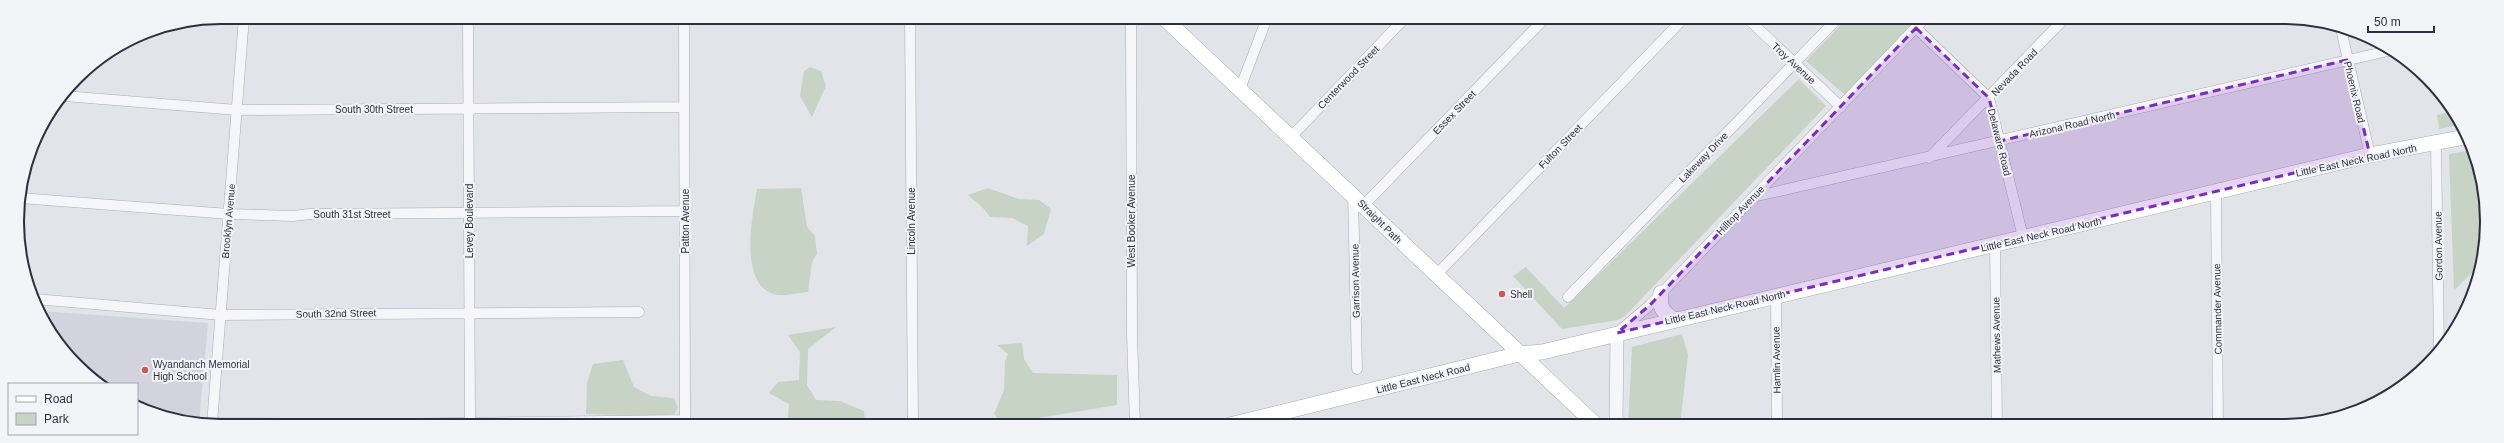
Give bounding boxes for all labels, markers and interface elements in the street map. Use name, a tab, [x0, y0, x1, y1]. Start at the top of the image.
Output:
scale bar	[2368, 8, 2434, 34]
text: 50 m	[2374, 15, 2401, 29]
street label: Troy Avenue	[1770, 40, 1818, 87]
street label: Centerwood Street	[1315, 43, 1381, 111]
street label: Nevada Road	[1989, 47, 2040, 98]
street label: Phoenix Road	[2342, 60, 2367, 124]
street label: Essex Street	[1431, 88, 1478, 137]
street label: South 30th Street	[335, 104, 413, 115]
street label: Delaware Road	[1986, 107, 2013, 177]
street label: Arizona Road North	[2028, 109, 2116, 140]
street label: Fulton Street	[1537, 122, 1584, 171]
street label: Lakeway Drive	[1677, 130, 1730, 185]
street label: Little East Neck Road North	[2295, 142, 2418, 179]
street label: West Booker Avenue	[1126, 174, 1137, 268]
street label: Brooklyn Avenue	[220, 183, 237, 259]
street label: Hilltop Avenue	[1714, 183, 1767, 237]
street label: Levey Boulevard	[464, 184, 475, 258]
street label: Lincoln Avenue	[906, 187, 917, 255]
street label: Patton Avenue	[680, 188, 691, 253]
street label: Straight Path	[1355, 197, 1404, 246]
street label: South 31st Street	[313, 209, 391, 220]
street label: Gordon Avenue	[2432, 211, 2445, 281]
street label: Little East Neck Road North	[1980, 215, 2102, 254]
street label: Garrison Avenue	[1349, 243, 1362, 318]
street label: Commander Avenue	[2211, 263, 2224, 355]
street label: Little East Neck Road North	[1664, 288, 1786, 327]
marker: Shell	[1497, 289, 1507, 299]
place label: Shell	[1510, 289, 1532, 300]
street label: Mathews Avenue	[1990, 296, 2003, 373]
street label: South 32nd Street	[296, 307, 377, 320]
street label: Hamlin Avenue	[1770, 326, 1783, 394]
place label: Wyandanch Memorial High School	[153, 359, 250, 382]
street label: Little East Neck Road	[1375, 362, 1471, 395]
marker: Wyandanch Memorial High School	[140, 365, 150, 375]
legend	[8, 383, 138, 435]
text: Road	[44, 392, 73, 406]
text: Park	[44, 412, 70, 426]

